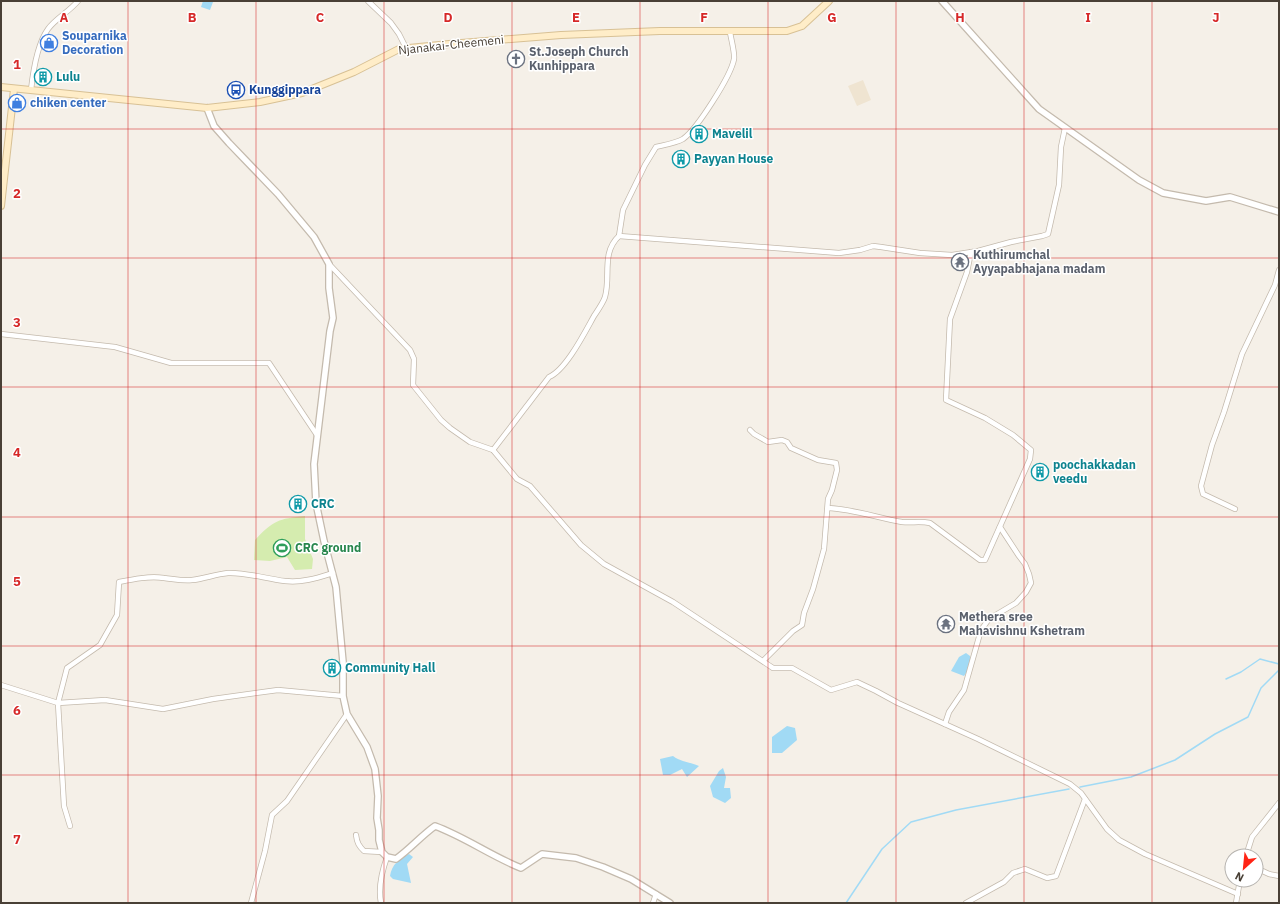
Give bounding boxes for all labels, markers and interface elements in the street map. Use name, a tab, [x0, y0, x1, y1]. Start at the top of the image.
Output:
text: A	[60, 9, 69, 26]
text: B	[188, 9, 197, 26]
text: C	[316, 9, 325, 26]
text: D	[443, 9, 453, 26]
text: E	[572, 9, 580, 26]
text: F	[700, 9, 708, 26]
text: G	[827, 9, 837, 26]
text: H	[955, 9, 965, 26]
text: I	[1085, 9, 1091, 26]
text: J	[1212, 9, 1220, 26]
place label: Souparnika Decoration	[62, 28, 127, 57]
street label: Njanakai-Cheemeni	[397, 31, 504, 58]
shop icon: Souparnika Decoration	[39, 33, 59, 53]
place label: St.Joseph Church Kunhippara	[529, 44, 629, 73]
church icon: St.Joseph Church Kunhippara	[506, 49, 526, 69]
text: 1	[13, 56, 21, 73]
building icon: Lulu	[33, 67, 53, 87]
place label: Lulu	[56, 69, 80, 84]
bus stop icon: Kunggippara	[226, 80, 246, 100]
place label: Kunggippara	[249, 82, 321, 97]
shop icon: chiken center	[7, 93, 27, 113]
place label: chiken center	[30, 95, 106, 110]
building icon: Mavelil	[689, 124, 709, 144]
place label: Mavelil	[712, 126, 753, 141]
building icon: Payyan House	[671, 149, 691, 169]
place label: Payyan House	[694, 151, 774, 166]
text: 2	[13, 185, 21, 202]
place label: Kuthirumchal Ayyapabhajana madam	[973, 247, 1105, 276]
temple icon: Kuthirumchal Ayyapabhajana madam	[950, 252, 970, 272]
text: 3	[13, 314, 21, 331]
text: 4	[13, 444, 21, 461]
place label: poochakkadan veedu	[1053, 457, 1136, 486]
building icon: poochakkadan veedu	[1030, 462, 1050, 482]
building icon: CRC	[288, 494, 308, 514]
place label: CRC	[311, 496, 335, 511]
sports icon: CRC ground	[272, 538, 292, 558]
place label: CRC ground	[295, 540, 361, 555]
text: 5	[13, 573, 21, 590]
place label: Methera sree Mahavishnu Kshetram	[959, 609, 1085, 638]
temple icon: Methera sree Mahavishnu Kshetram	[936, 614, 956, 634]
building icon: Community Hall	[322, 658, 342, 678]
place label: Community Hall	[345, 660, 436, 675]
text: 6	[13, 702, 21, 719]
text: 7	[13, 831, 21, 848]
north arrow	[1224, 848, 1264, 888]
text: N	[1233, 869, 1246, 885]

